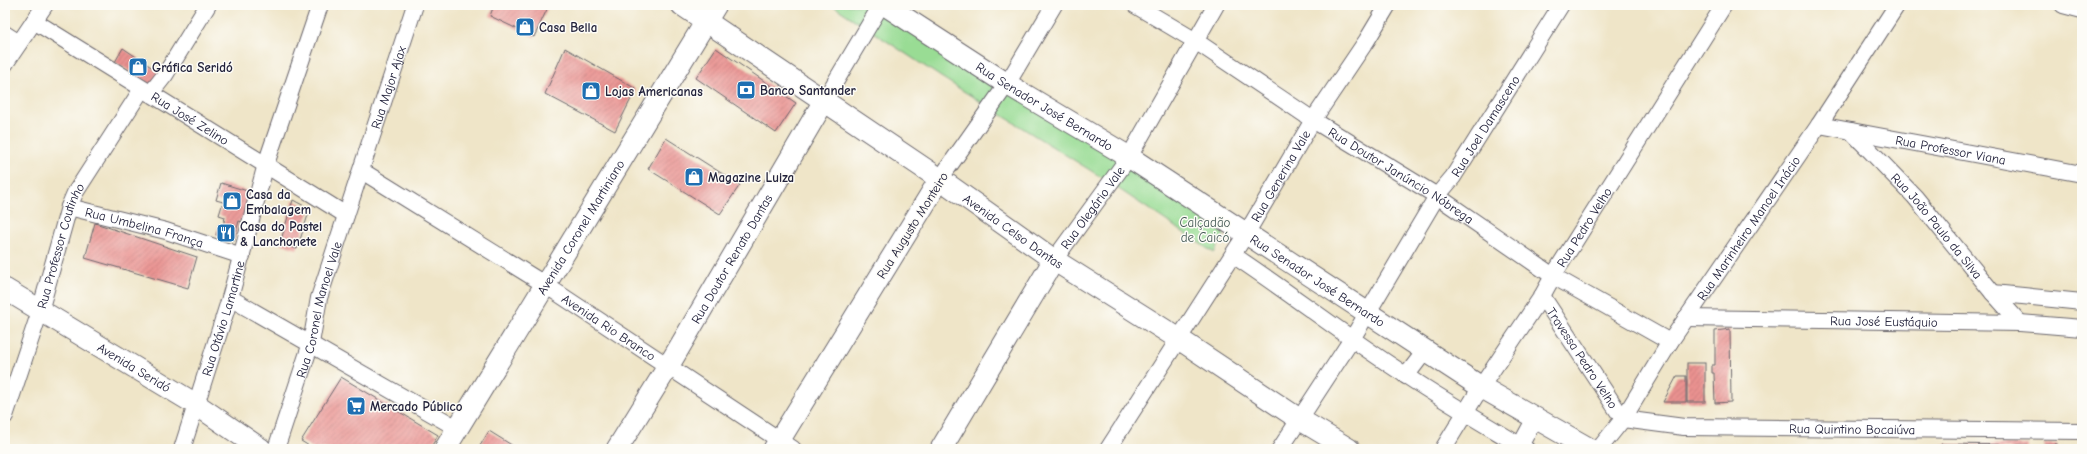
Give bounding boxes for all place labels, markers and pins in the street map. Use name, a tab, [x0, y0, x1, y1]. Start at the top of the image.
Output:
shop icon: Casa Bella	[514, 16, 536, 38]
place label: Casa Bella	[539, 20, 597, 35]
shop icon: Gráfica Seridó	[127, 56, 149, 78]
place label: Gráfica Seridó	[152, 60, 233, 75]
bank icon: Banco Santander	[735, 79, 757, 101]
shop icon: Lojas Americanas	[580, 80, 602, 102]
place label: Banco Santander	[760, 83, 857, 98]
place label: Lojas Americanas	[605, 84, 703, 99]
shop icon: Magazine Luiza	[683, 166, 705, 188]
place label: Magazine Luiza	[708, 170, 794, 185]
place label: Casa da Embalagem	[246, 187, 311, 217]
shop icon: Casa da Embalagem	[221, 190, 243, 212]
place label: Casa do Pastel & Lanchonete	[240, 219, 322, 249]
restaurant icon: Casa do Pastel & Lanchonete	[215, 222, 237, 244]
supermarket icon: Mercado Público	[345, 395, 367, 417]
place label: Mercado Público	[370, 399, 463, 414]

